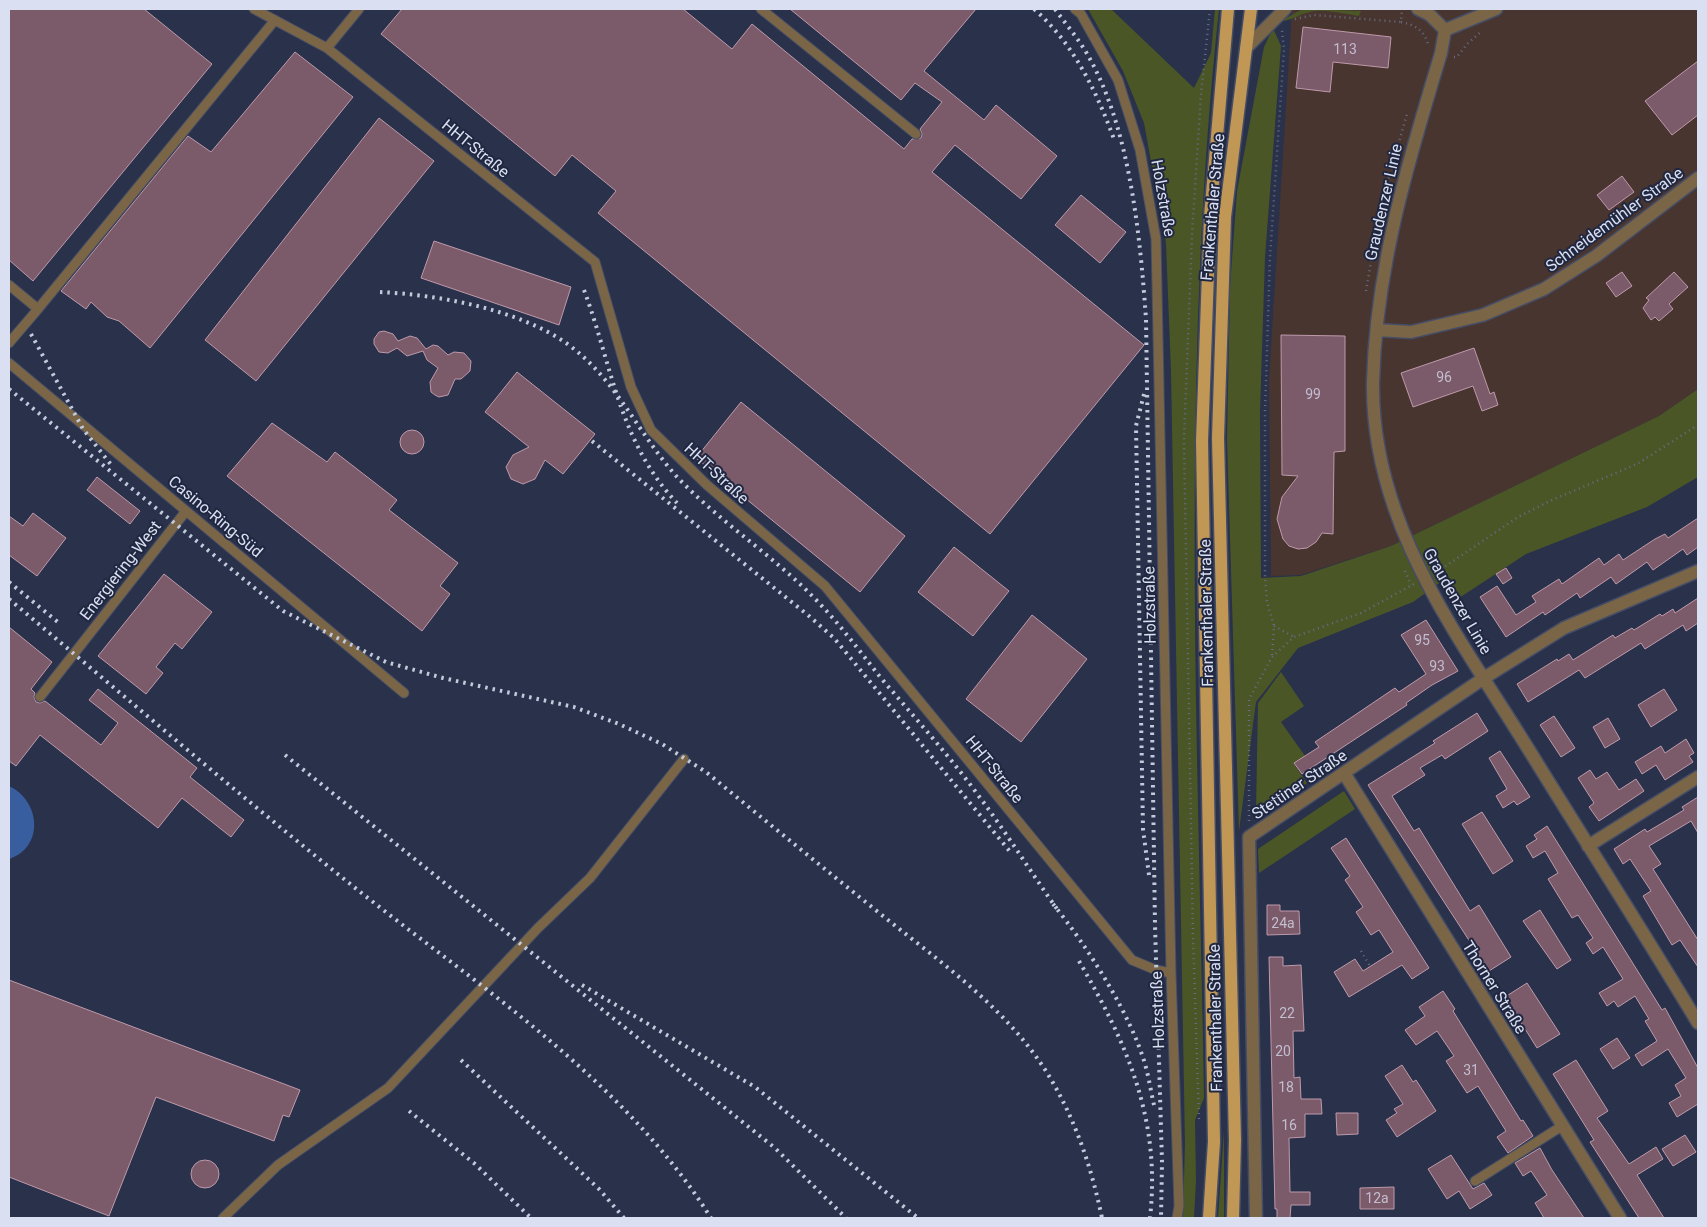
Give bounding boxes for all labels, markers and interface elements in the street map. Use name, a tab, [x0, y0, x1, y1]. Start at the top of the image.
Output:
house number: 113	[1333, 41, 1357, 57]
street label: HHT-Straße	[438, 115, 513, 181]
street label: Frankenthaler Straße	[1197, 133, 1228, 281]
street label: Graudenzer Linie	[1361, 142, 1406, 262]
street label: Holzstraße	[1147, 158, 1180, 238]
street label: Schneidemühler Straße	[1542, 163, 1687, 276]
house number: 96	[1436, 369, 1452, 385]
house number: 99	[1305, 386, 1321, 402]
street label: HHT-Straße	[680, 439, 753, 508]
street label: Casino-Ring-Süd	[165, 472, 267, 561]
street label: Energiering-West	[76, 517, 165, 624]
street label: Frankenthaler Straße	[1196, 539, 1217, 687]
street label: Graudenzer Linie	[1420, 545, 1496, 658]
street label: Holzstraße	[1139, 566, 1160, 644]
house number: 95	[1414, 632, 1430, 648]
house number: 93	[1429, 658, 1445, 674]
street label: HHT-Straße	[962, 732, 1028, 807]
street label: Stettiner Straße	[1248, 746, 1351, 823]
house number: 24a	[1271, 915, 1295, 931]
street label: Thorner Straße	[1458, 937, 1531, 1037]
street label: Frankenthaler Straße	[1205, 944, 1226, 1092]
street label: Holzstraße	[1147, 971, 1168, 1049]
house number: 22	[1279, 1005, 1295, 1021]
house number: 20	[1275, 1043, 1291, 1059]
house number: 31	[1463, 1062, 1479, 1078]
house number: 18	[1278, 1079, 1294, 1095]
house number: 16	[1281, 1117, 1297, 1133]
house number: 12a	[1365, 1190, 1389, 1206]

